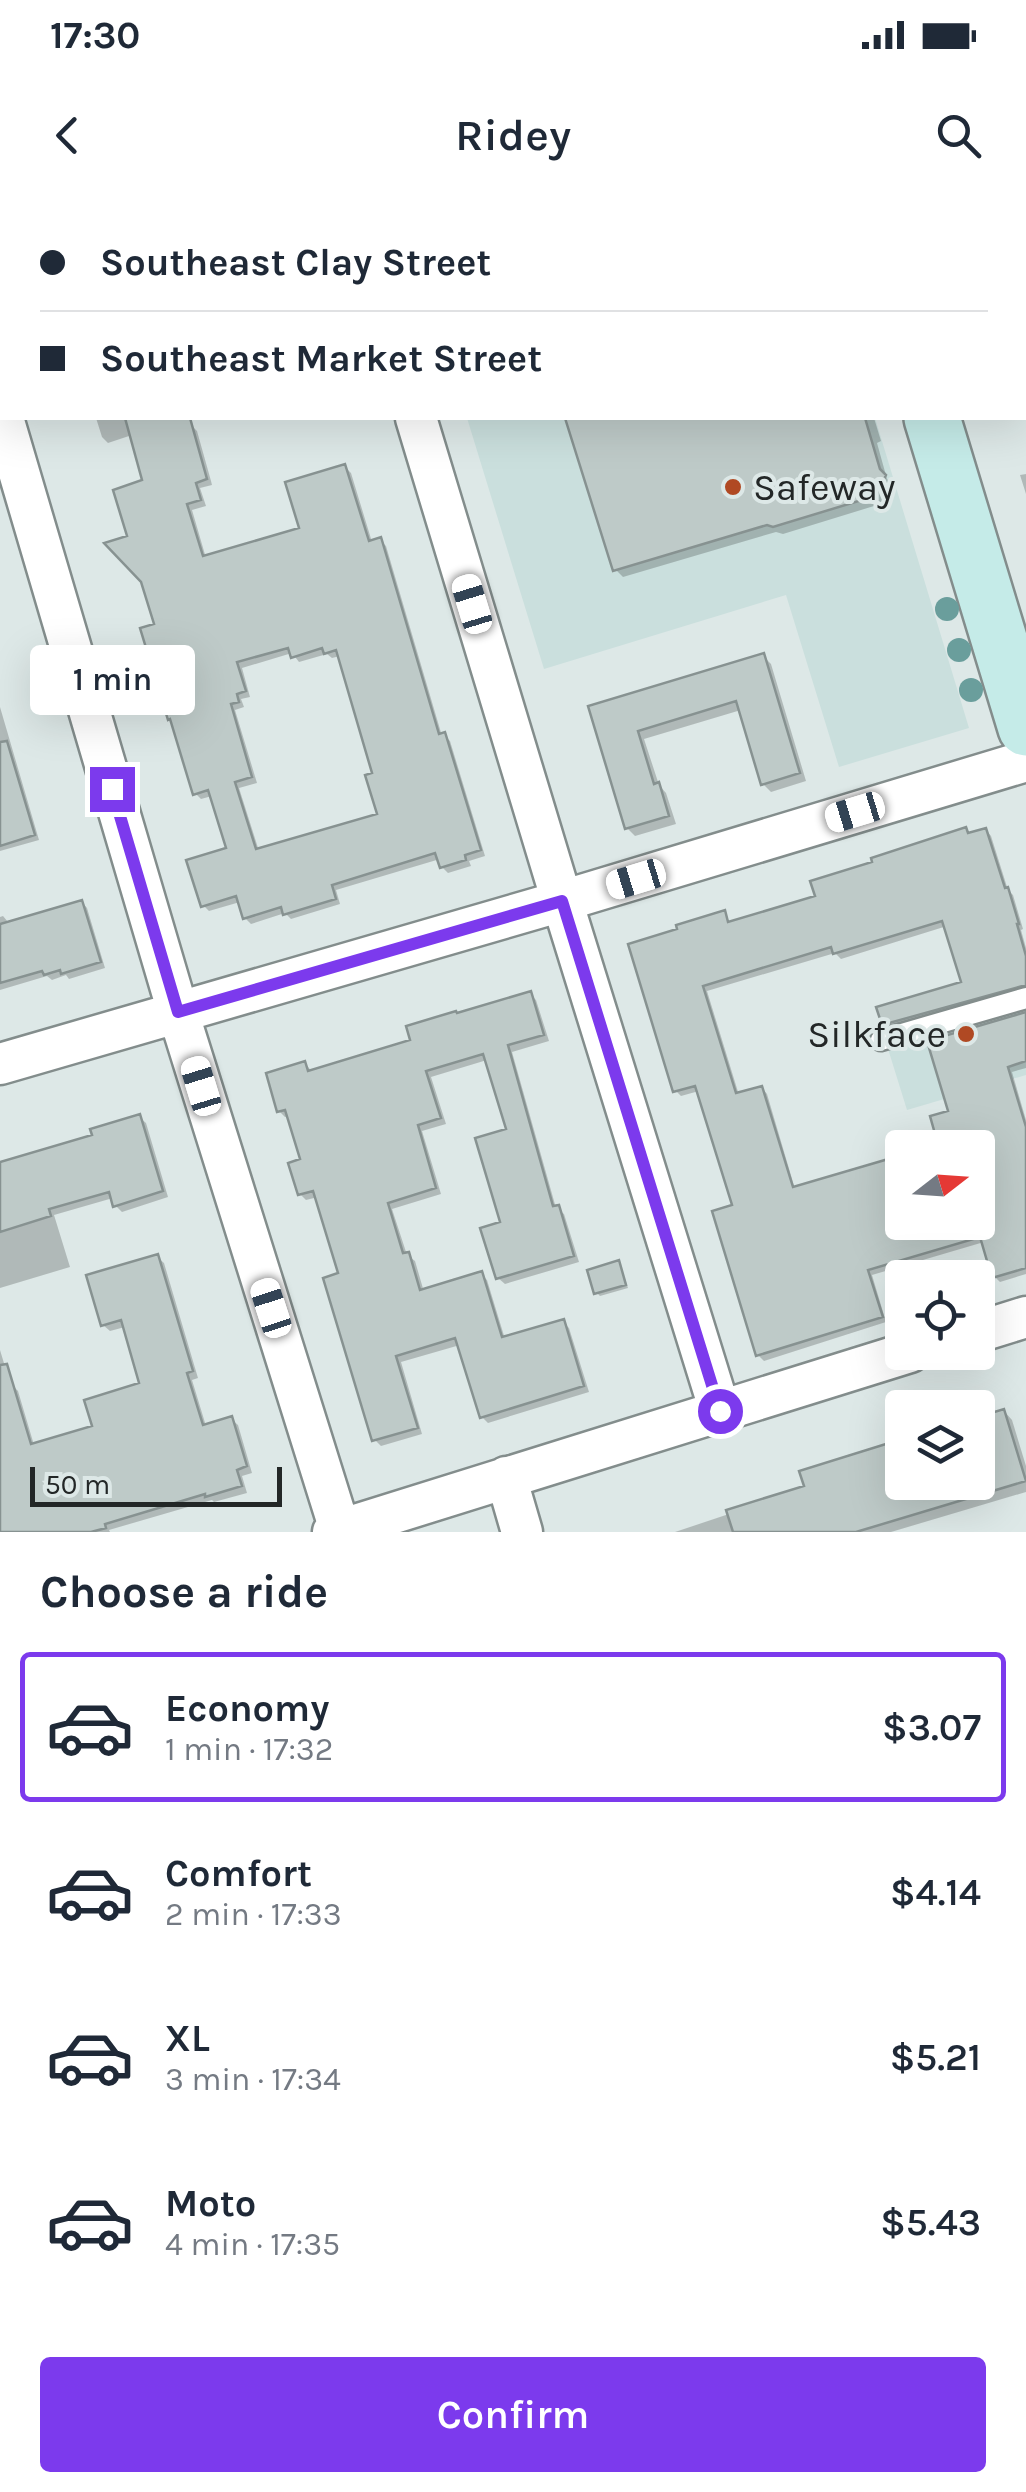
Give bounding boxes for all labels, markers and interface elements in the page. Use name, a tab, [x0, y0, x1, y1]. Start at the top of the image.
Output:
text: 17:30	[50, 13, 140, 58]
icon: back	[40, 108, 95, 163]
icon: search	[931, 108, 986, 163]
text: Ridey	[455, 109, 571, 161]
text: Southeast Clay Street	[100, 240, 491, 285]
text: Southeast Market Street	[100, 336, 542, 381]
place label: Safeway	[753, 465, 896, 510]
marker: Safeway	[722, 476, 744, 498]
car	[449, 571, 495, 637]
callout: 1 min	[29, 644, 194, 714]
text: 1 min	[73, 661, 152, 698]
route end	[90, 767, 135, 812]
car	[822, 789, 888, 835]
car	[603, 856, 669, 902]
place label: Silkface	[807, 1012, 946, 1057]
marker: Silkface	[955, 1023, 977, 1045]
car	[178, 1053, 224, 1119]
north arrow	[885, 1130, 995, 1240]
map controls	[885, 1130, 995, 1500]
button: locate	[885, 1260, 995, 1370]
car	[247, 1275, 295, 1341]
route start	[698, 1389, 743, 1434]
button: layers	[885, 1390, 995, 1500]
scale bar	[30, 1462, 282, 1506]
text: 50 m	[45, 1468, 110, 1501]
text: Choose a ride	[40, 1566, 328, 1618]
icon: car	[45, 1682, 135, 1772]
text: Economy	[165, 1686, 329, 1731]
text: $3.07	[882, 1705, 981, 1750]
text: 1 min · 17:32	[165, 1731, 333, 1768]
icon: car	[45, 1847, 135, 1937]
text: Comfort	[165, 1851, 312, 1896]
text: $4.14	[890, 1870, 981, 1915]
text: 2 min · 17:33	[165, 1896, 342, 1933]
icon: car	[45, 2012, 135, 2102]
text: XL	[165, 2016, 210, 2061]
text: $5.21	[890, 2035, 981, 2080]
text: 3 min · 17:34	[165, 2061, 341, 2098]
icon: car	[45, 2177, 135, 2267]
text: Moto	[165, 2181, 256, 2226]
text: $5.43	[880, 2200, 981, 2245]
text: 4 min · 17:35	[165, 2226, 340, 2263]
button: Confirm	[40, 2357, 986, 2472]

